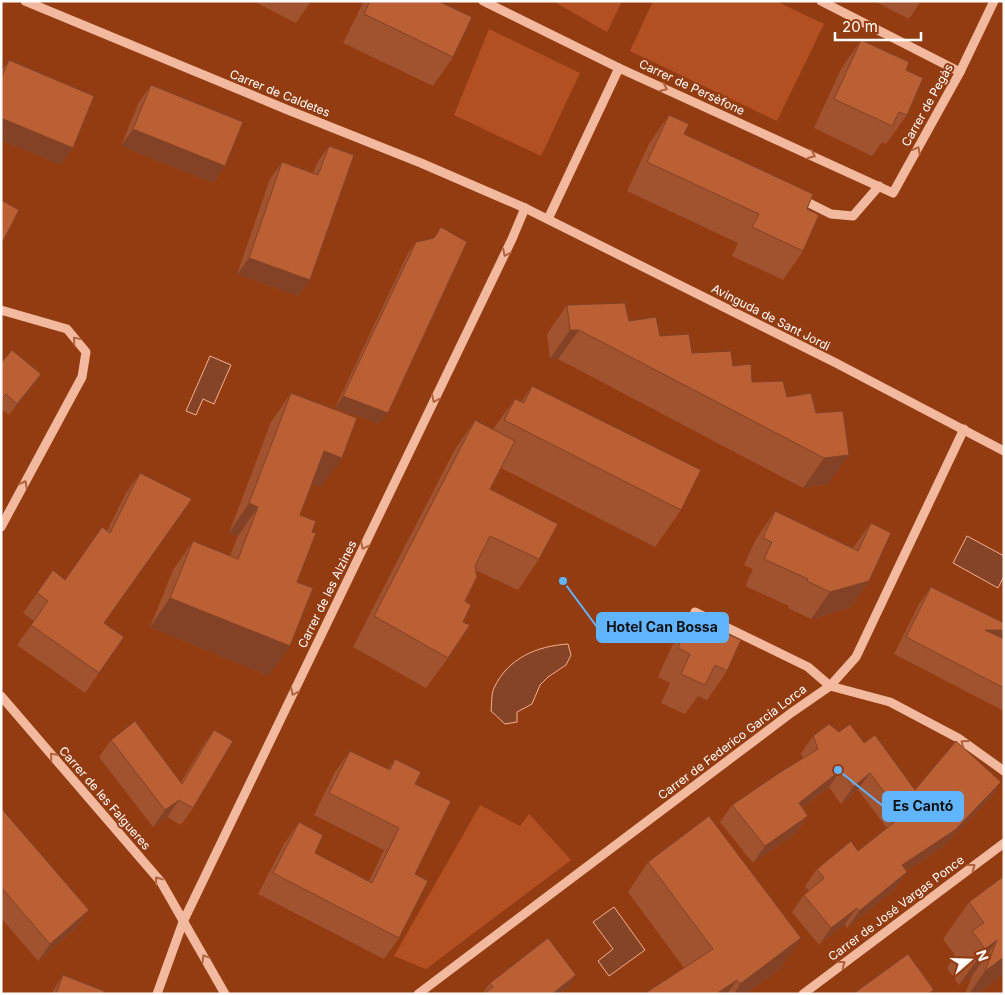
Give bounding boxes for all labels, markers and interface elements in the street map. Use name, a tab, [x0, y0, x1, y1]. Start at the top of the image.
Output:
scale bar	[835, 10, 921, 42]
text: 20 m	[842, 17, 878, 36]
street label: Carrer de Persèfone	[637, 56, 747, 118]
street label: Carrer de Pegàs	[898, 61, 956, 149]
street label: Carrer de Caldetes	[228, 66, 332, 120]
one-way arrow	[659, 81, 668, 92]
one-way arrow	[911, 146, 921, 155]
one-way arrow	[807, 149, 816, 160]
one-way arrow	[501, 248, 512, 257]
street label: Avinguda de Sant Jordi	[709, 281, 833, 354]
one-way arrow	[72, 337, 81, 346]
one-way arrow	[431, 394, 441, 403]
one-way arrow	[18, 481, 28, 490]
street label: Carrer de les Alzines	[294, 538, 360, 650]
one-way arrow	[361, 540, 371, 549]
callout: Hotel Can Bossa	[597, 613, 728, 642]
text: Hotel Can Bossa	[606, 618, 718, 635]
street label: Carrer de Federico García Lorca	[655, 681, 809, 803]
one-way arrow	[290, 687, 300, 696]
one-way arrow	[961, 740, 970, 748]
street label: Carrer de les Falgueres	[56, 743, 154, 853]
one-way arrow	[50, 753, 59, 762]
callout: Es Cantó	[883, 792, 963, 821]
text: Es Cantó	[893, 797, 954, 814]
street label: Carrer de José Vargas Ponce	[825, 852, 967, 964]
one-way arrow	[966, 864, 975, 872]
one-way arrow	[156, 877, 164, 886]
north arrow	[945, 935, 995, 985]
text: N	[973, 947, 992, 963]
one-way arrow	[201, 954, 211, 963]
one-way arrow	[836, 962, 845, 970]

